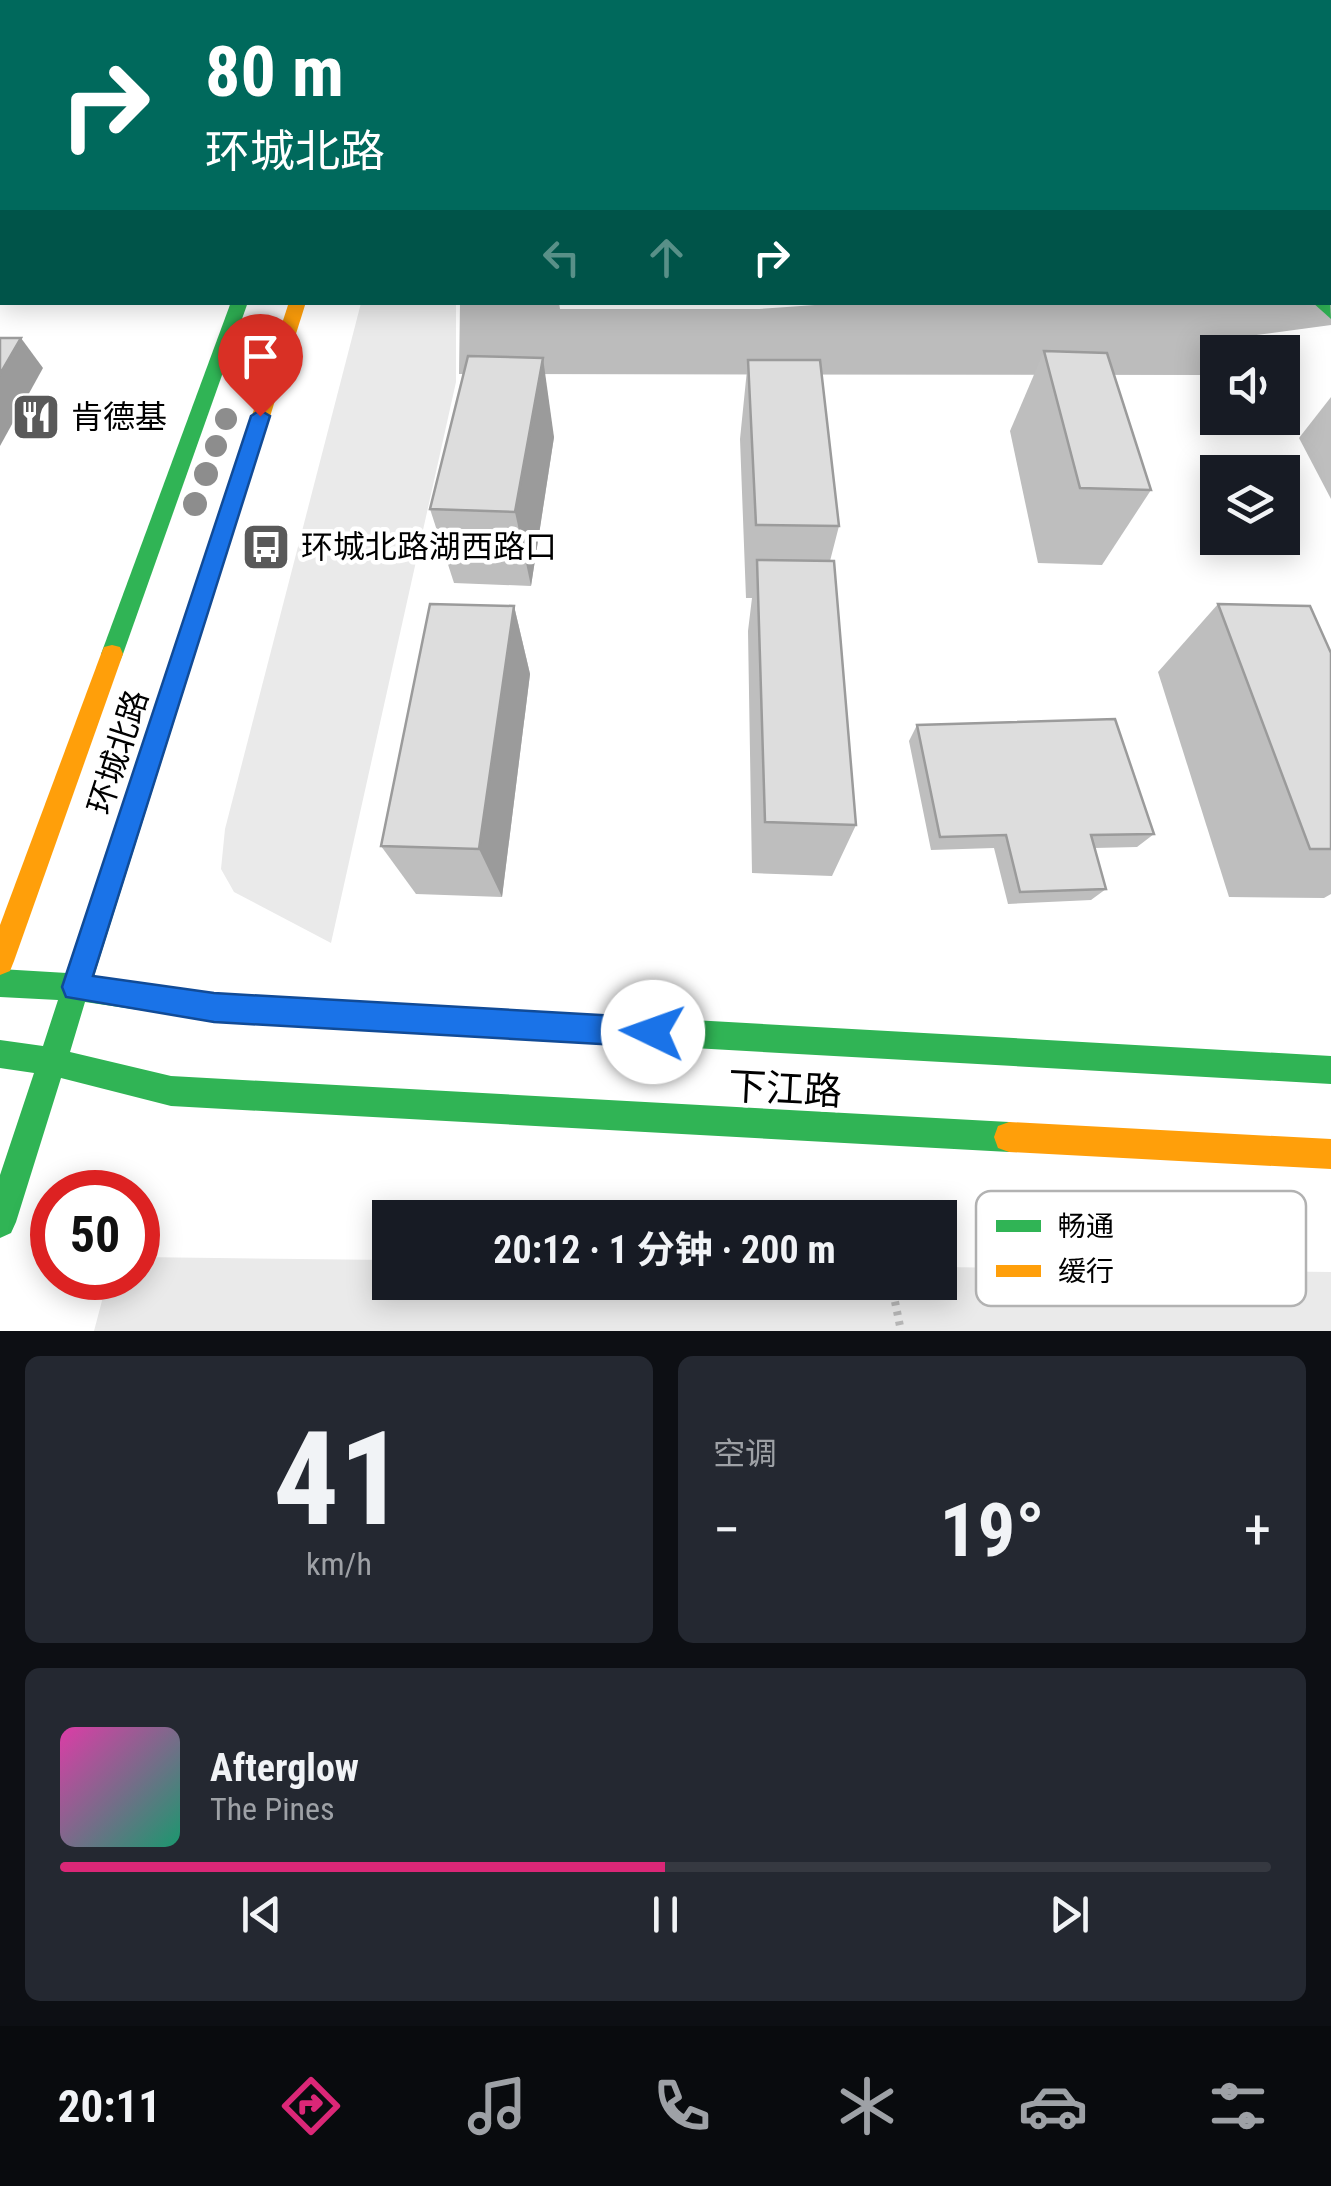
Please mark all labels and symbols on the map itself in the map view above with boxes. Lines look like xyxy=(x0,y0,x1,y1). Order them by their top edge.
pin xyxy=(218,314,303,417)
restaurant icon: 肯德基 xyxy=(10,391,62,443)
place label: 肯德基 xyxy=(71,398,167,436)
bus stop icon: 环城北路湖西路口 xyxy=(240,521,292,573)
place label: 环城北路湖西路口 xyxy=(301,528,557,566)
street label: 环城北路 xyxy=(80,685,156,819)
position arrow xyxy=(601,980,705,1084)
street label: 下江路 xyxy=(727,1064,843,1114)
speed limit sign: 50 xyxy=(30,1170,160,1300)
legend xyxy=(976,1191,1306,1306)
text: 畅通 xyxy=(1058,1210,1114,1243)
text: 缓行 xyxy=(1058,1255,1114,1288)

